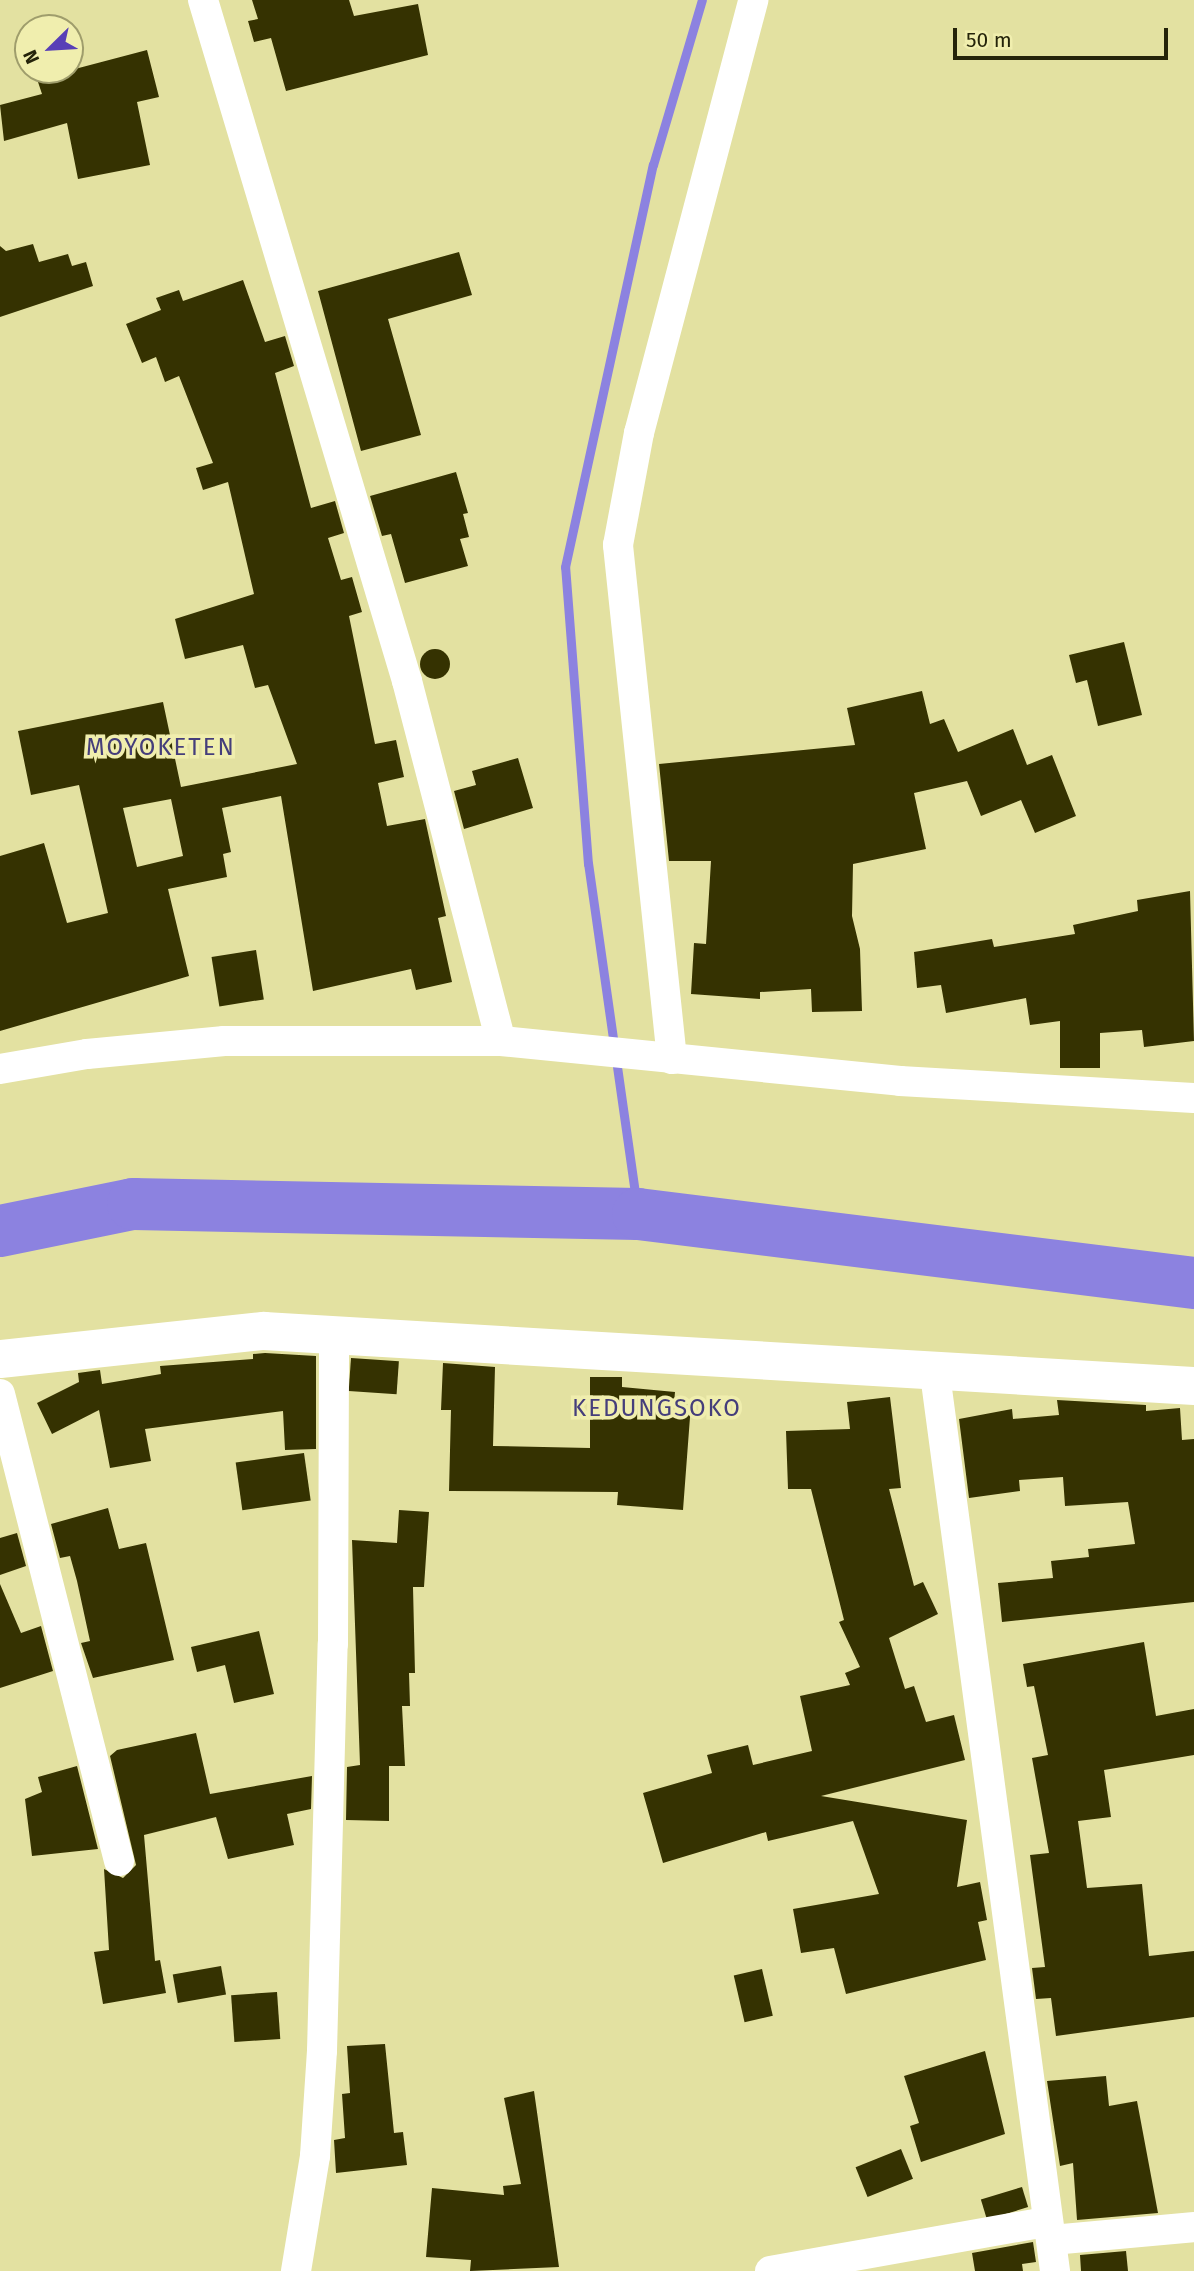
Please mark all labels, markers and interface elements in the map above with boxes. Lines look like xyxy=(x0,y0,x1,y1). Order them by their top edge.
north arrow xyxy=(14,14,84,84)
scale bar xyxy=(956,14,1171,58)
text: 50 m xyxy=(966,27,1012,53)
text: N xyxy=(18,47,44,67)
district label: MOYOKETEN xyxy=(87,734,235,762)
district label: KEDUNGSOKO xyxy=(573,1395,741,1423)

